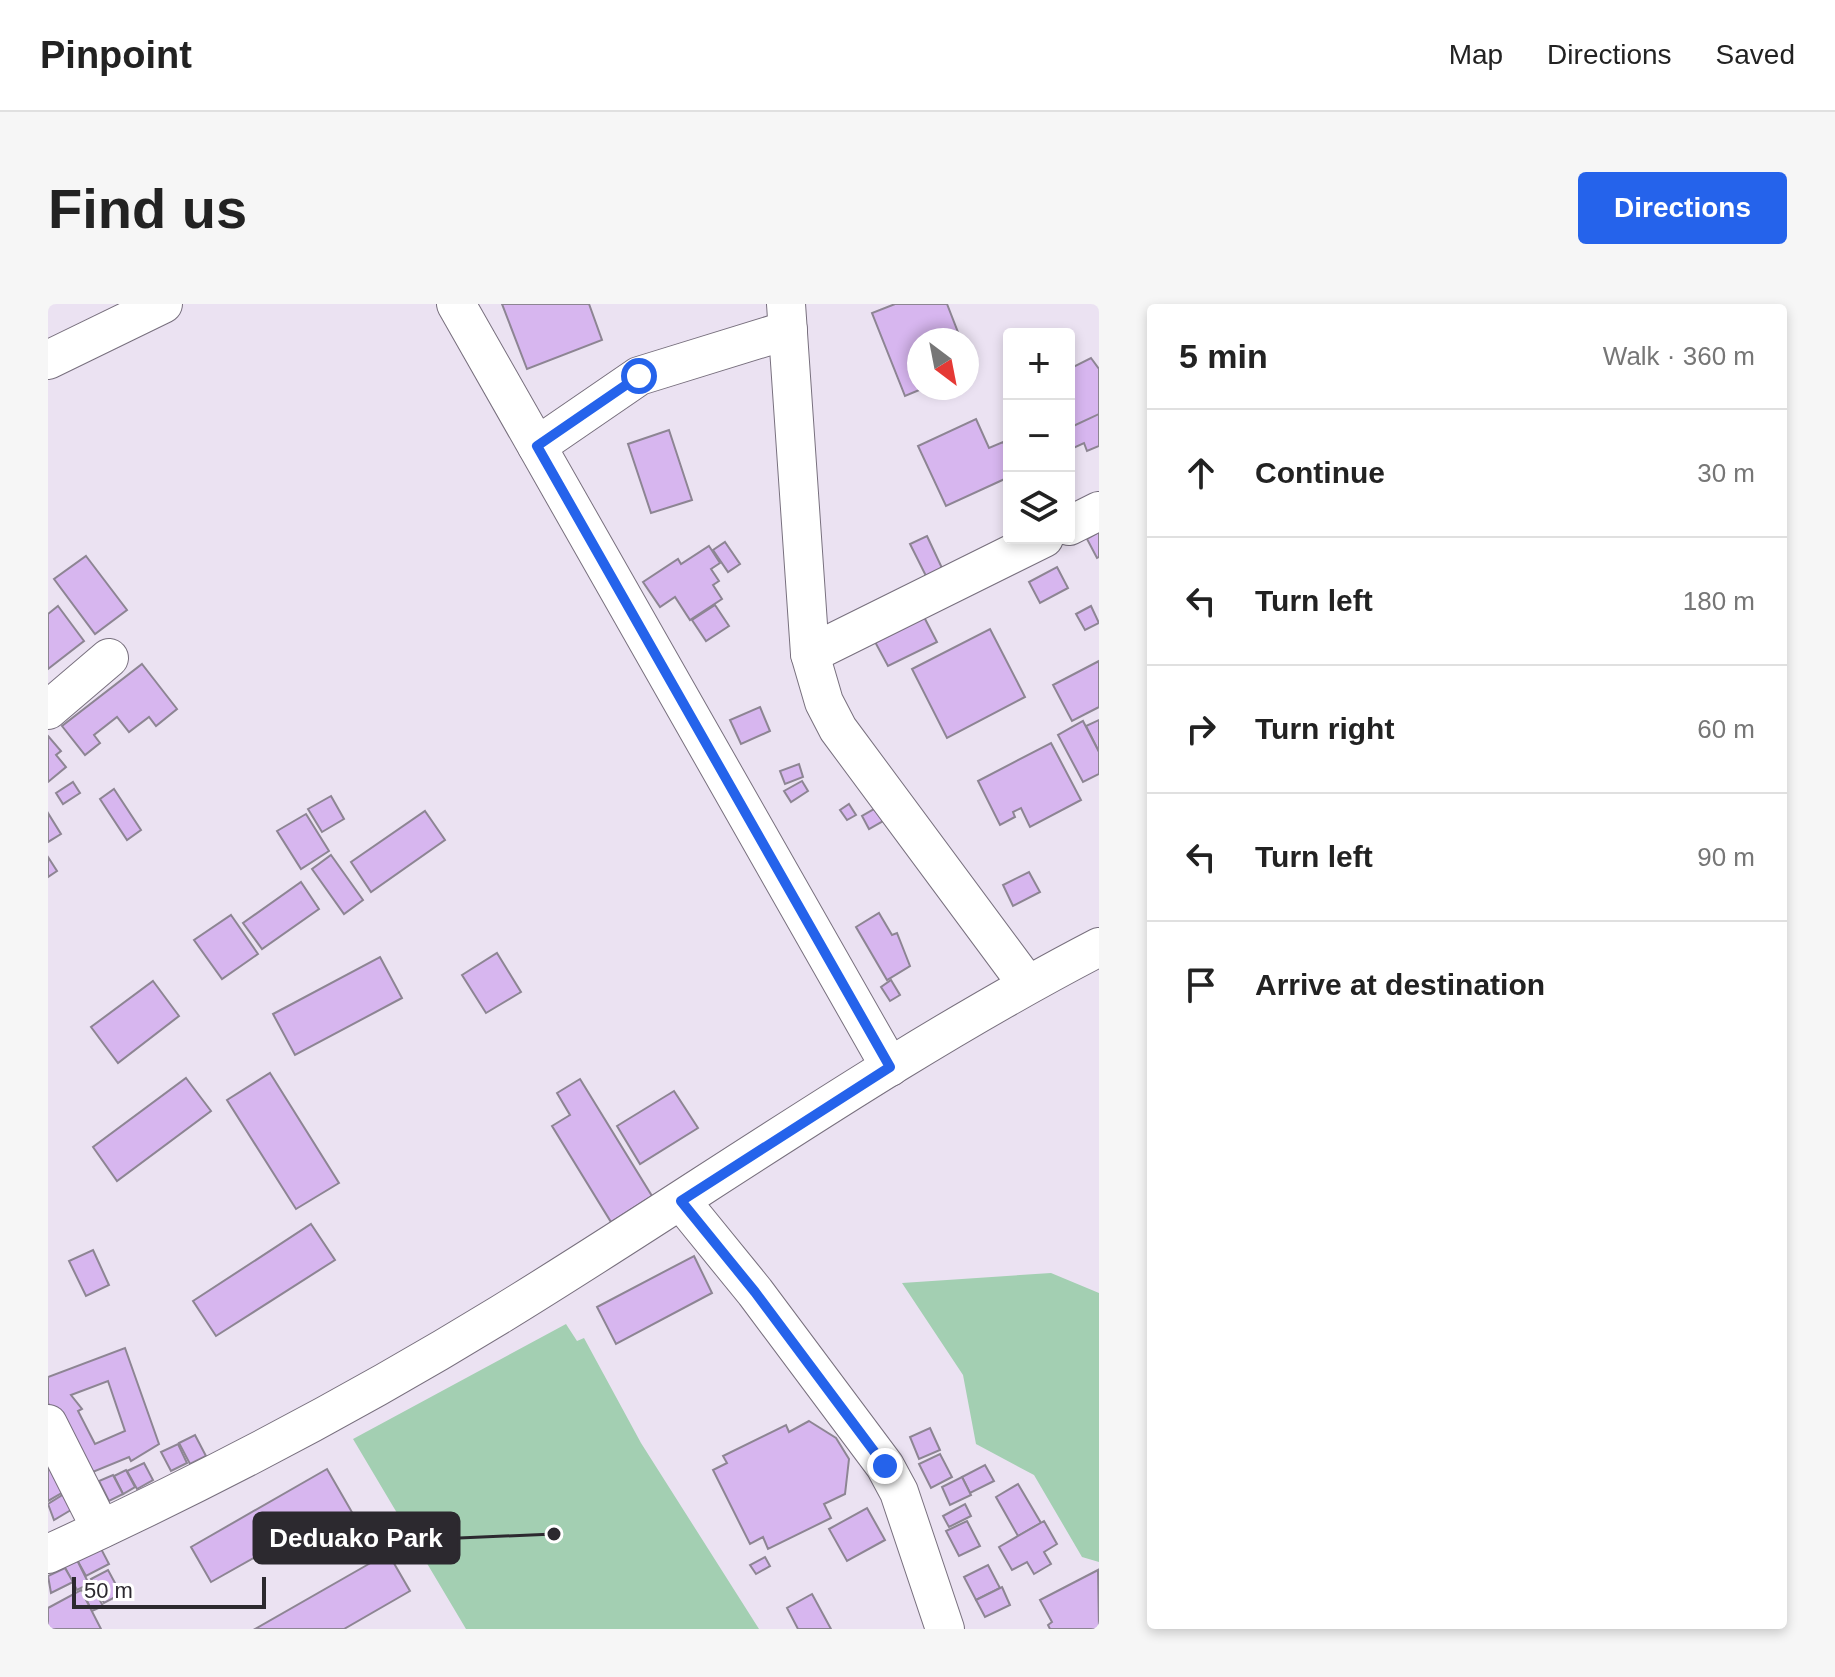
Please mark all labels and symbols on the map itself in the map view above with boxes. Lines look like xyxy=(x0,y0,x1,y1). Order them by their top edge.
north arrow xyxy=(907,328,979,400)
route start xyxy=(621,358,657,394)
route end xyxy=(867,1448,903,1484)
callout: Deduako Park xyxy=(254,1513,459,1563)
text: Deduako Park xyxy=(269,1523,443,1553)
scale bar xyxy=(72,1573,266,1609)

